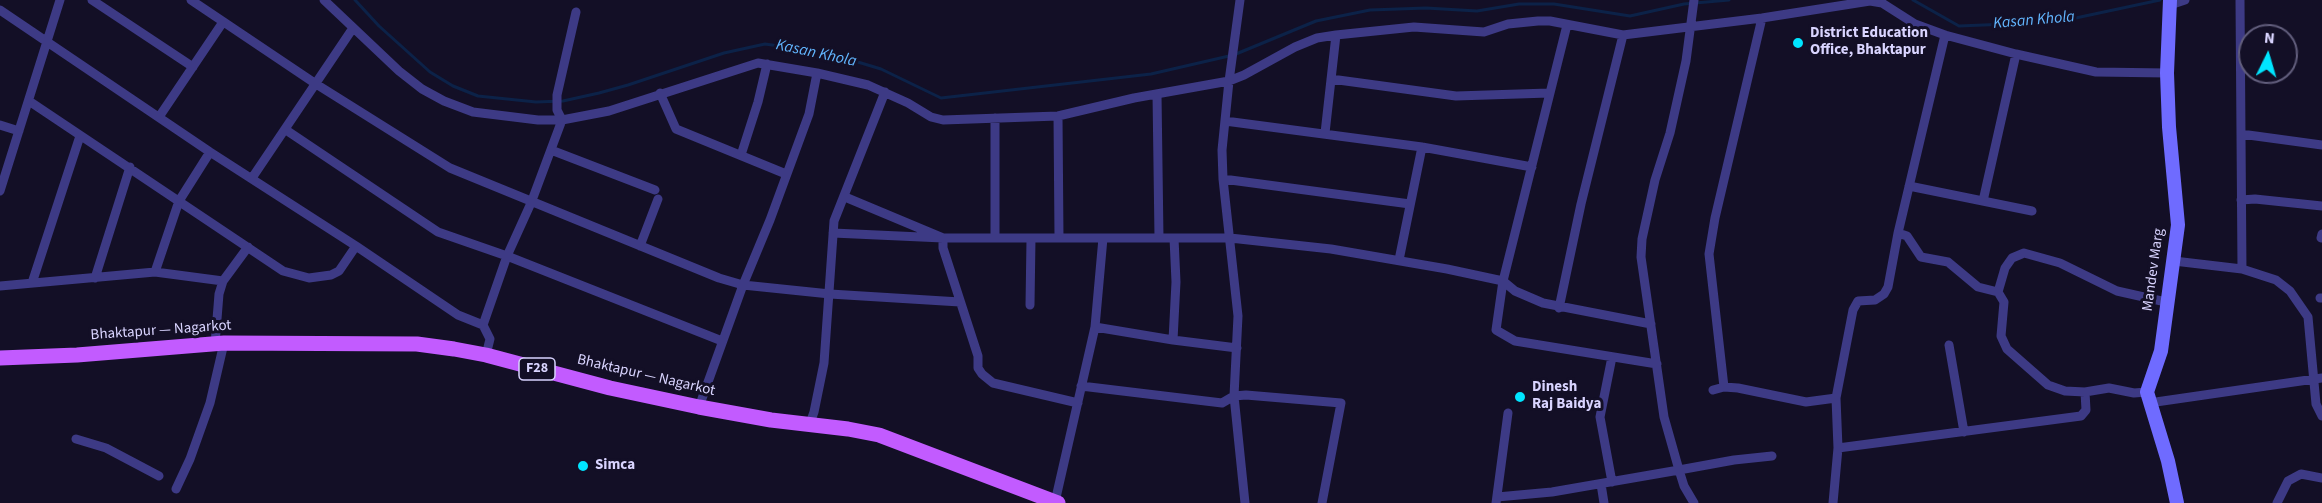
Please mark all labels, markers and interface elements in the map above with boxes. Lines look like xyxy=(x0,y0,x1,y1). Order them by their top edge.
water label: Kasan Khola xyxy=(1992,8,2076,34)
north arrow xyxy=(2238,24,2298,84)
place label: District Education Office, Bhaktapur xyxy=(1810,25,1928,60)
text: N xyxy=(2263,27,2276,49)
water label: Kasan Khola xyxy=(774,36,858,72)
marker: District Education Office, Bhaktapur xyxy=(1791,36,1805,50)
street label: Mandev Marg xyxy=(2139,227,2169,313)
street label: Bhaktapur — Nagarkot xyxy=(90,317,232,345)
street label: Bhaktapur — Nagarkot xyxy=(575,351,717,401)
road number: F28 xyxy=(519,358,555,380)
place label: Dinesh Raj Baidya xyxy=(1532,379,1601,414)
marker: Dinesh Raj Baidya xyxy=(1513,390,1527,404)
place label: Simca xyxy=(595,457,635,475)
marker: Simca xyxy=(576,459,590,473)

